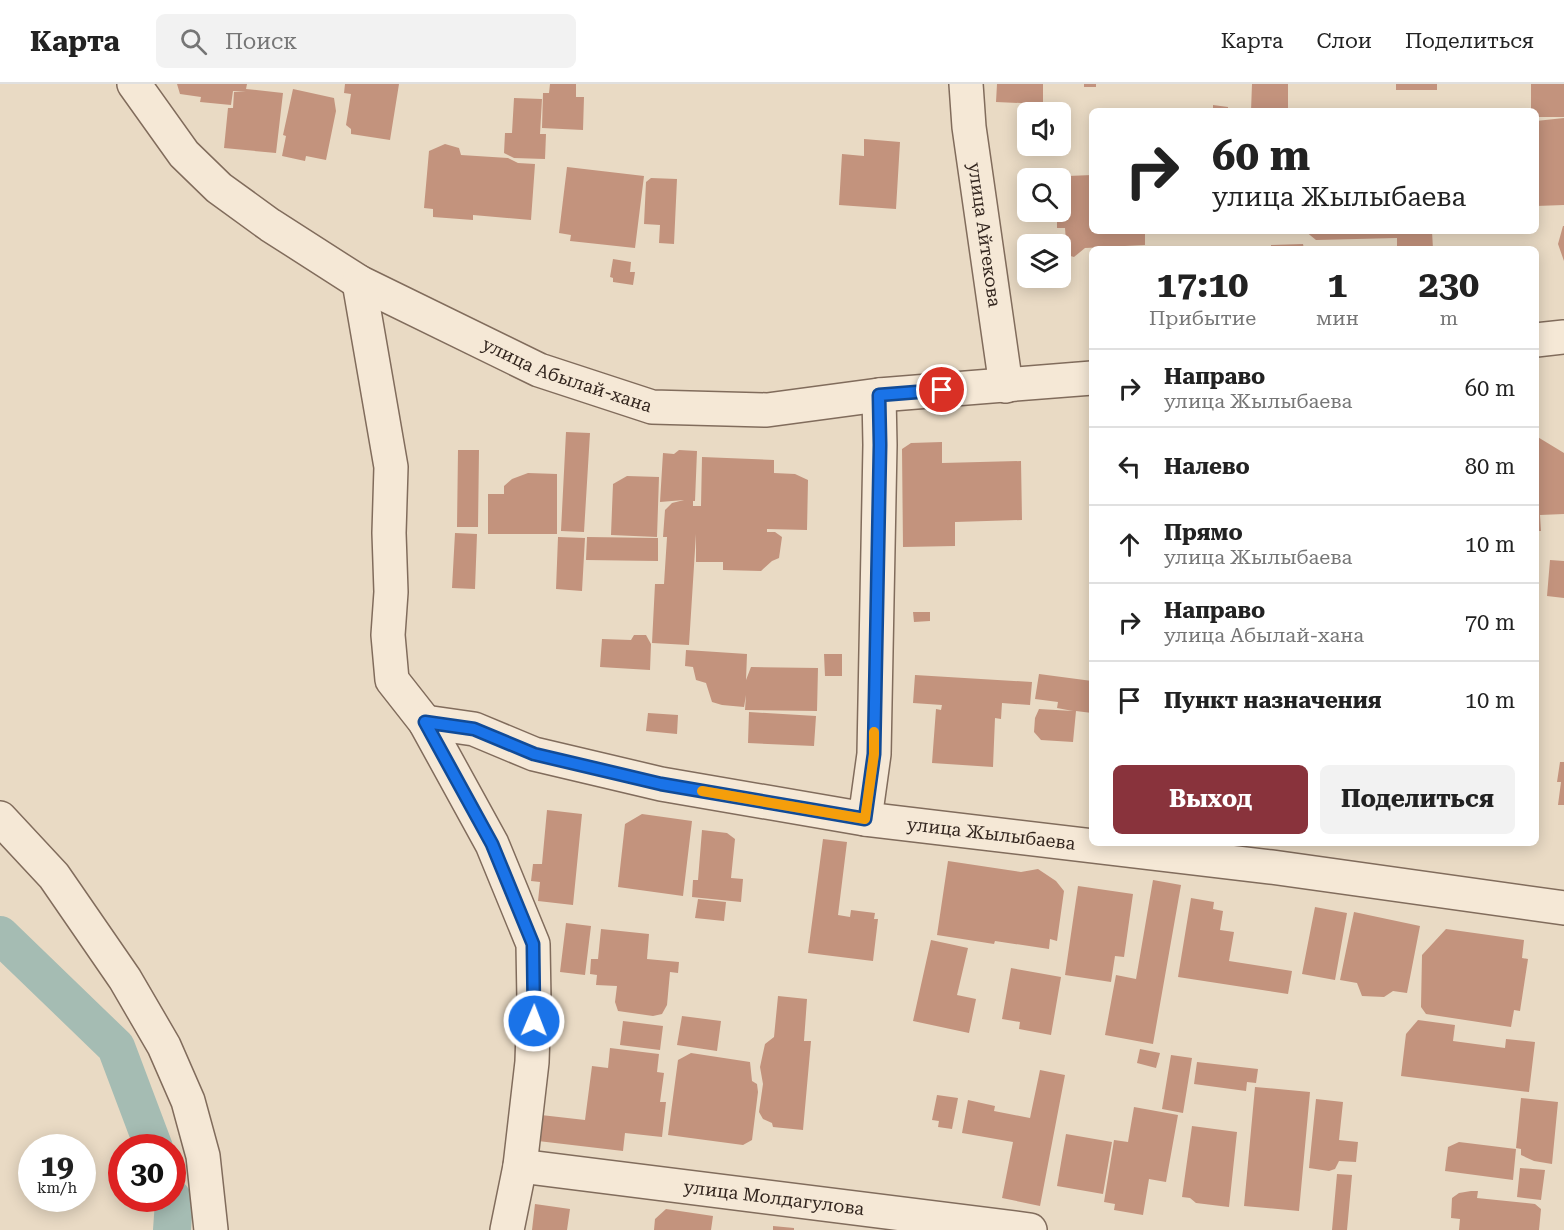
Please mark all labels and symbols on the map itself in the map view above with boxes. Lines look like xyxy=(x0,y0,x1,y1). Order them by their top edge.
street label: улица Айтекова xyxy=(964,161,1006,309)
street label: улица Абылай-хана xyxy=(479,333,655,416)
pin xyxy=(916,364,967,415)
street label: улица Жылыбаева xyxy=(906,813,1077,854)
position arrow xyxy=(502,989,566,1053)
speed limit sign: 30 xyxy=(108,1134,186,1212)
street label: улица Молдагулова xyxy=(683,1176,866,1219)

